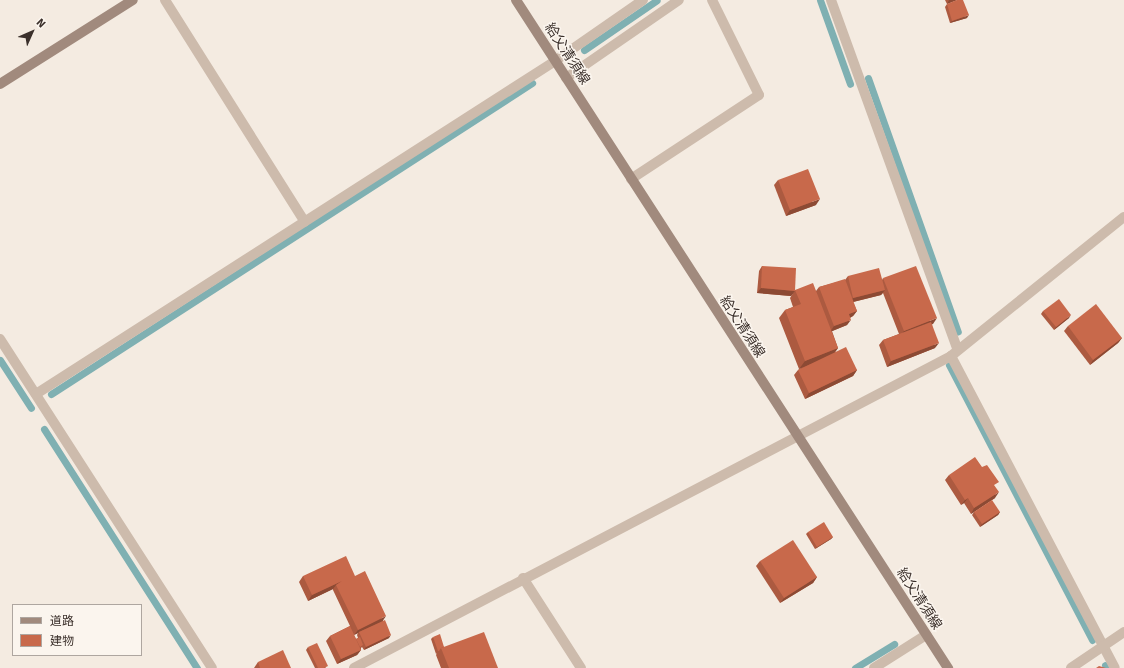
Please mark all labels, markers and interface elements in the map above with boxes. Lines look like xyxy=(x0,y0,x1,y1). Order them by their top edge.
north arrow xyxy=(12,12,52,52)
text: N xyxy=(34,16,48,30)
street label: 給父清須線 xyxy=(541,20,593,88)
street label: 給父清須線 xyxy=(716,293,768,361)
street label: 給父清須線 xyxy=(893,565,945,633)
legend xyxy=(12,604,142,656)
text: 道路 xyxy=(50,614,74,629)
text: 建物 xyxy=(50,634,74,649)

